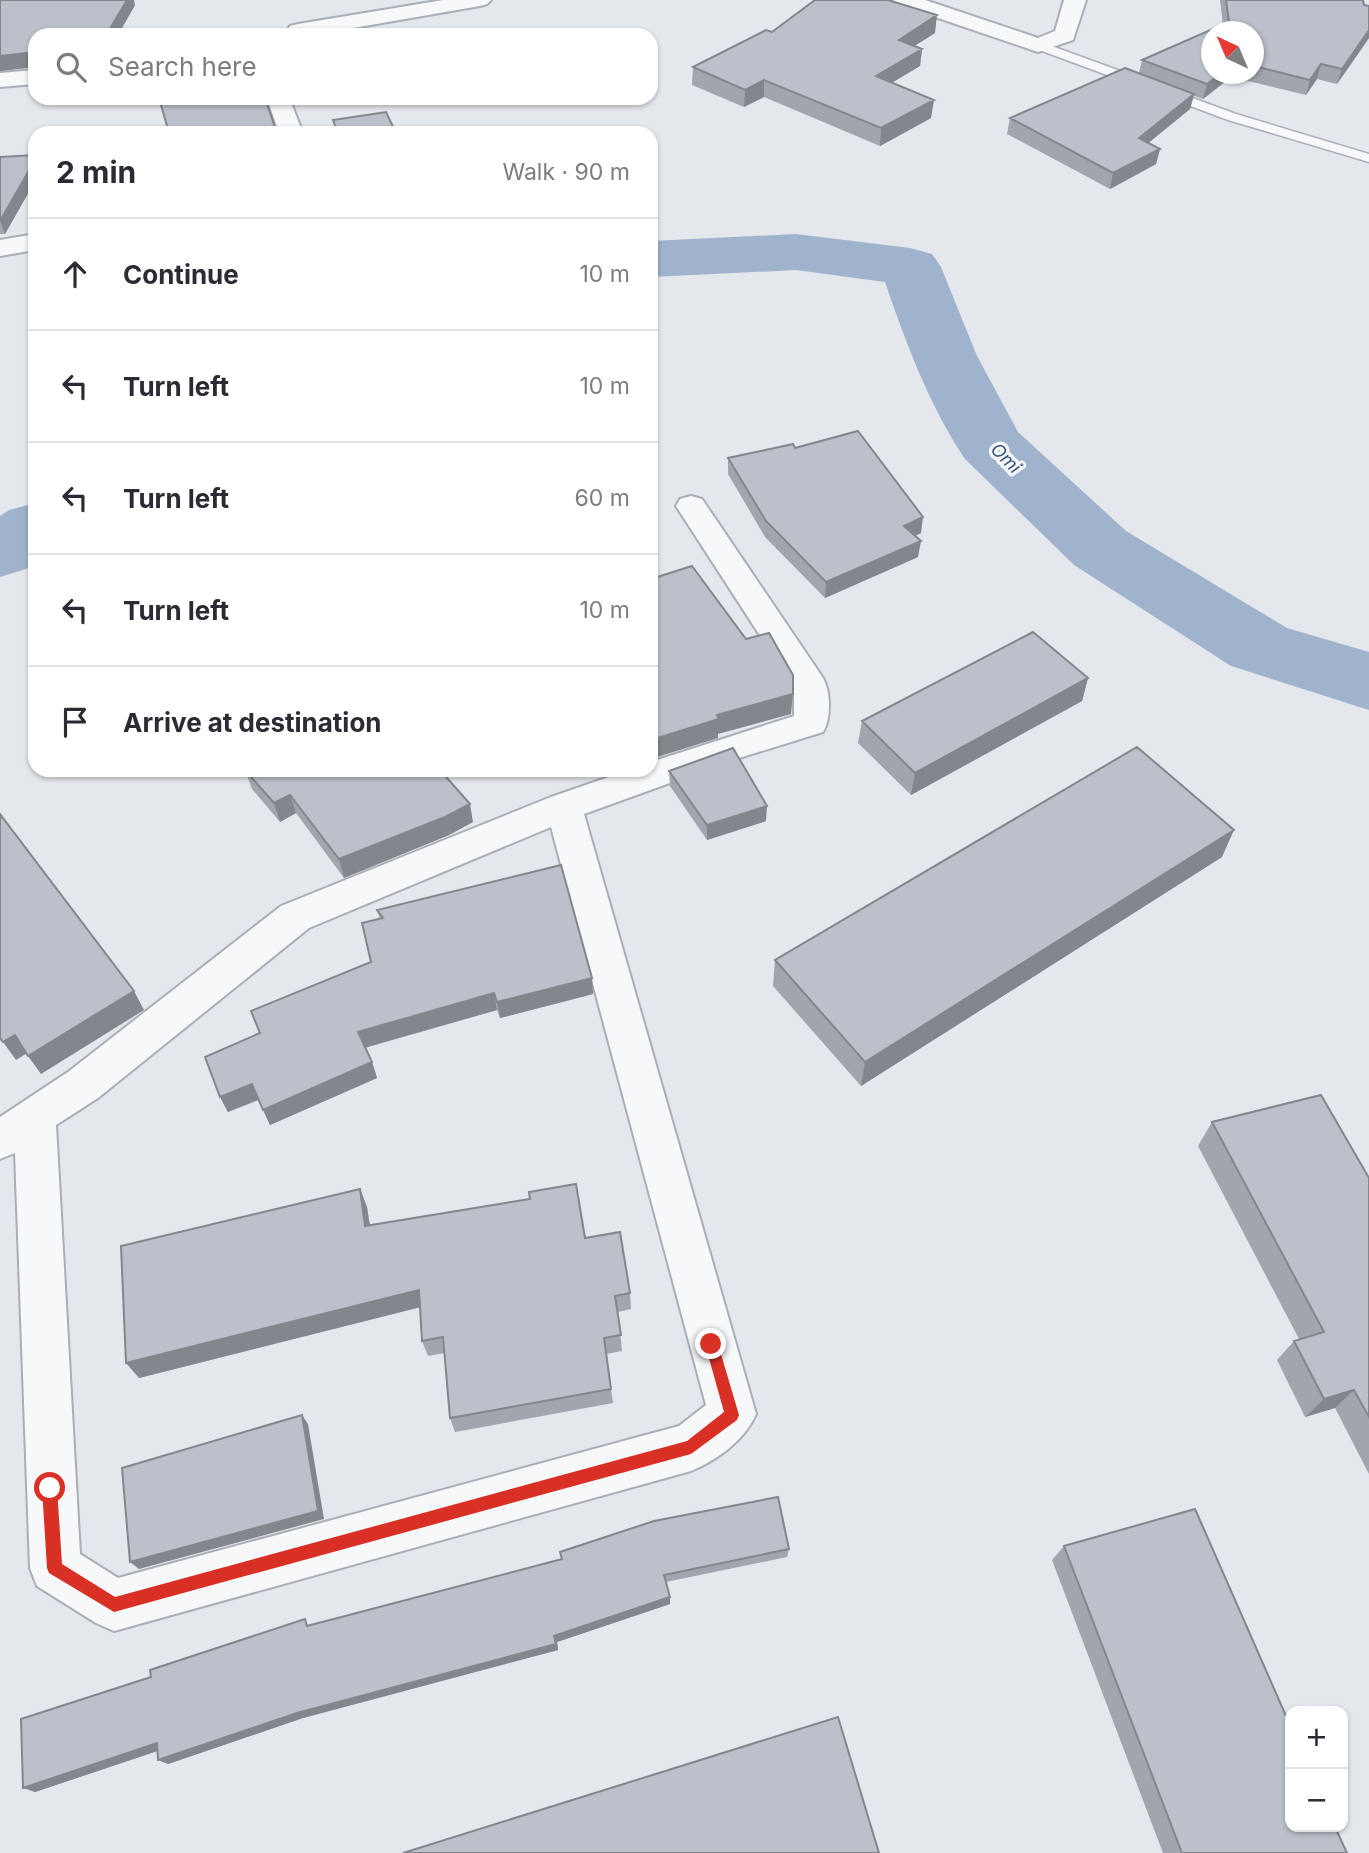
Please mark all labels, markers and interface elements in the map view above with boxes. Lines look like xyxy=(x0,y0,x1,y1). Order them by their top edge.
north arrow xyxy=(1201,21,1264,84)
search box xyxy=(28,28,658,105)
icon: search xyxy=(52,48,90,86)
text: Search here xyxy=(108,51,257,82)
text: 2 min xyxy=(56,154,136,190)
text: Walk · 90 m xyxy=(502,158,630,186)
icon: ahead xyxy=(56,255,94,293)
text: Continue xyxy=(123,259,239,290)
text: 10 m xyxy=(580,260,630,288)
icon: left xyxy=(56,367,94,405)
text: Turn left xyxy=(123,371,229,402)
text: 10 m xyxy=(580,372,630,400)
water label: Omi xyxy=(987,439,1026,478)
icon: left xyxy=(56,479,94,517)
text: Turn left xyxy=(123,483,229,514)
text: 60 m xyxy=(575,484,630,512)
icon: left xyxy=(56,591,94,629)
text: Turn left xyxy=(123,595,229,626)
text: 10 m xyxy=(580,596,630,624)
icon: arrive xyxy=(56,703,94,741)
text: Arrive at destination xyxy=(123,707,382,738)
route end xyxy=(695,1328,726,1359)
route start xyxy=(34,1472,65,1503)
map controls xyxy=(1285,1706,1348,1832)
button: + xyxy=(1285,1706,1348,1769)
button: − xyxy=(1285,1769,1348,1832)

